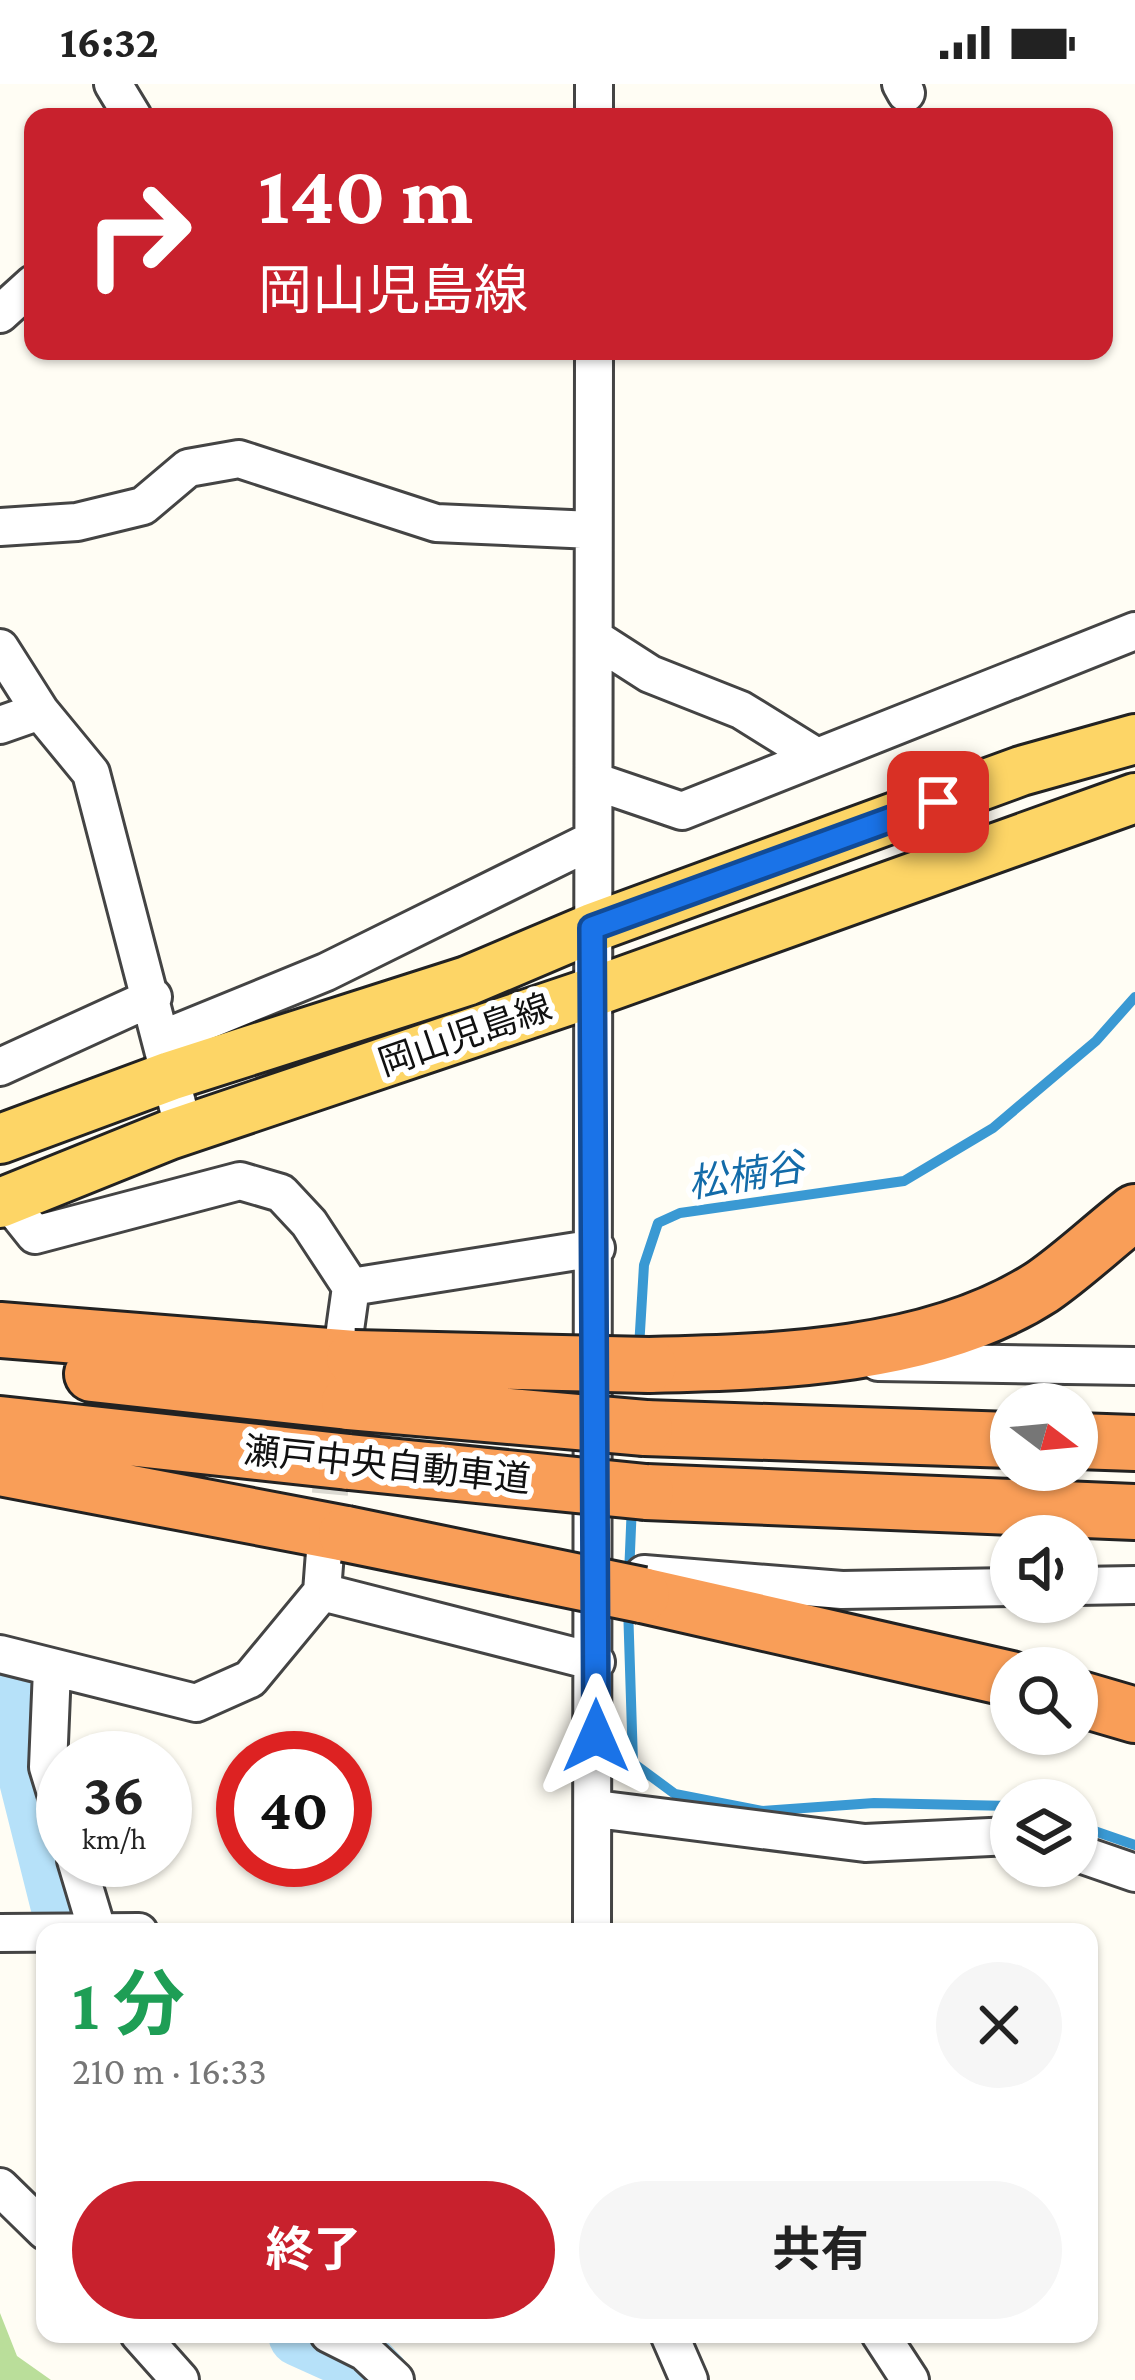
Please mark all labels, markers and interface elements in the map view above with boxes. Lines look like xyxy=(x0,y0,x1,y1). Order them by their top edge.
text: 16:32 xyxy=(60,17,158,67)
text: 140 m xyxy=(258,148,473,241)
icon: right xyxy=(60,156,216,312)
text: 岡山児島線 xyxy=(258,261,528,321)
pin xyxy=(887,751,989,853)
icon: arrive xyxy=(905,769,971,835)
street label: 岡山児島線 xyxy=(373,987,557,1083)
water label: 松楠谷 xyxy=(685,1144,810,1205)
north arrow xyxy=(990,1383,1098,1491)
map controls xyxy=(990,1383,1098,1887)
street label: 瀬戸中央自動車道 xyxy=(242,1430,532,1500)
button: sound xyxy=(990,1515,1098,1623)
button: search xyxy=(990,1647,1098,1755)
position arrow xyxy=(533,1673,659,1799)
speed limit sign: 40 xyxy=(216,1731,372,1887)
text: 36 xyxy=(83,1760,145,1827)
button: layers xyxy=(990,1779,1098,1887)
text: km/h xyxy=(82,1822,146,1855)
button: close xyxy=(936,1962,1062,2088)
text: 1 分 xyxy=(72,1964,185,2044)
text: 210 m · 16:33 xyxy=(72,2049,267,2092)
button: 終了 xyxy=(72,2181,555,2319)
button: 共有 xyxy=(579,2181,1062,2319)

